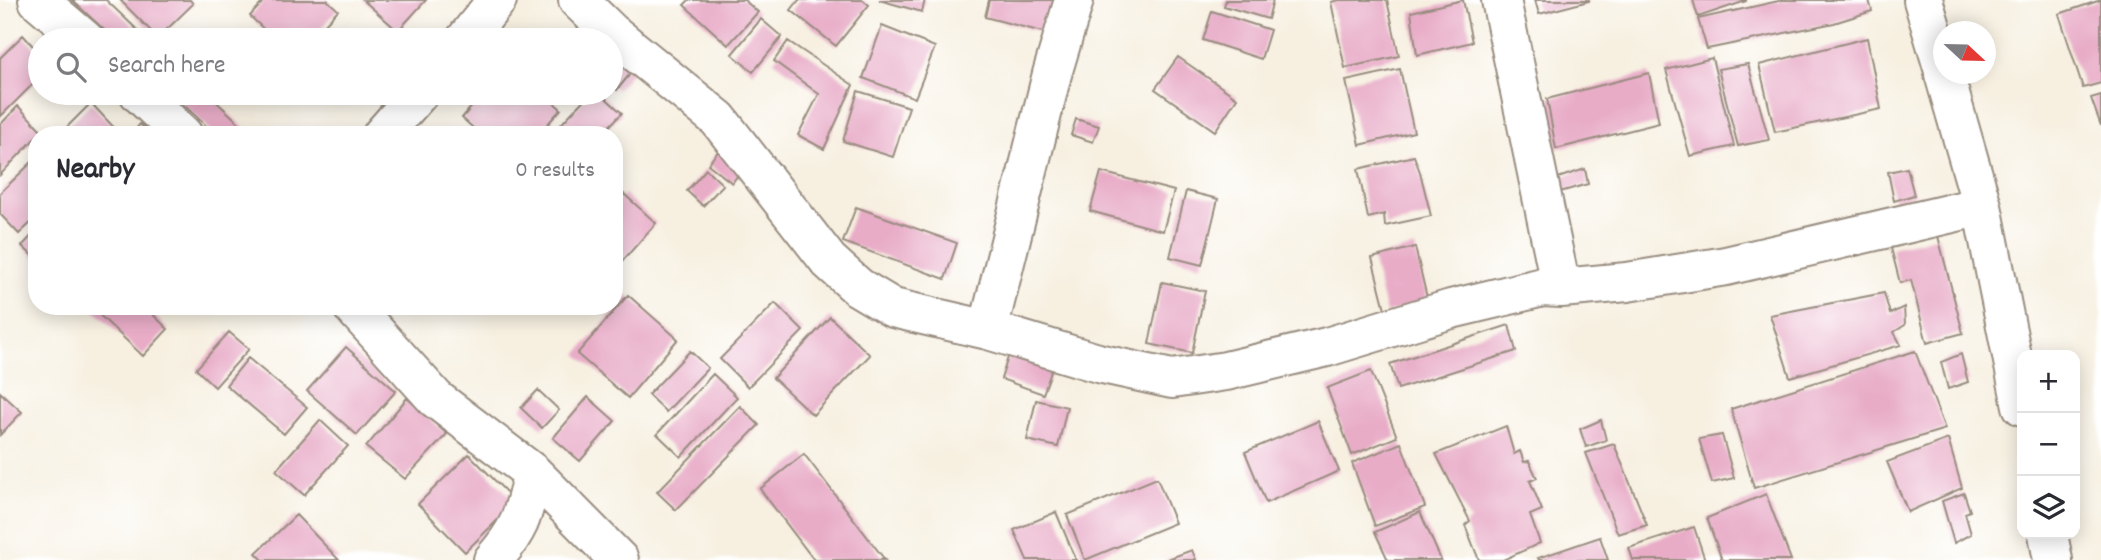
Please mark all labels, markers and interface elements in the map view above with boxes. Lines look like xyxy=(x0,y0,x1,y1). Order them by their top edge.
north arrow xyxy=(1933,21,1996,84)
search box xyxy=(28,28,623,105)
icon: search xyxy=(52,48,90,86)
text: Search here xyxy=(108,48,226,85)
text: Nearby xyxy=(56,150,134,193)
text: 0 results xyxy=(515,155,595,188)
map controls xyxy=(2017,350,2080,539)
button: + xyxy=(2017,350,2080,413)
button: − xyxy=(2017,413,2080,476)
button: layers xyxy=(2017,476,2080,539)

